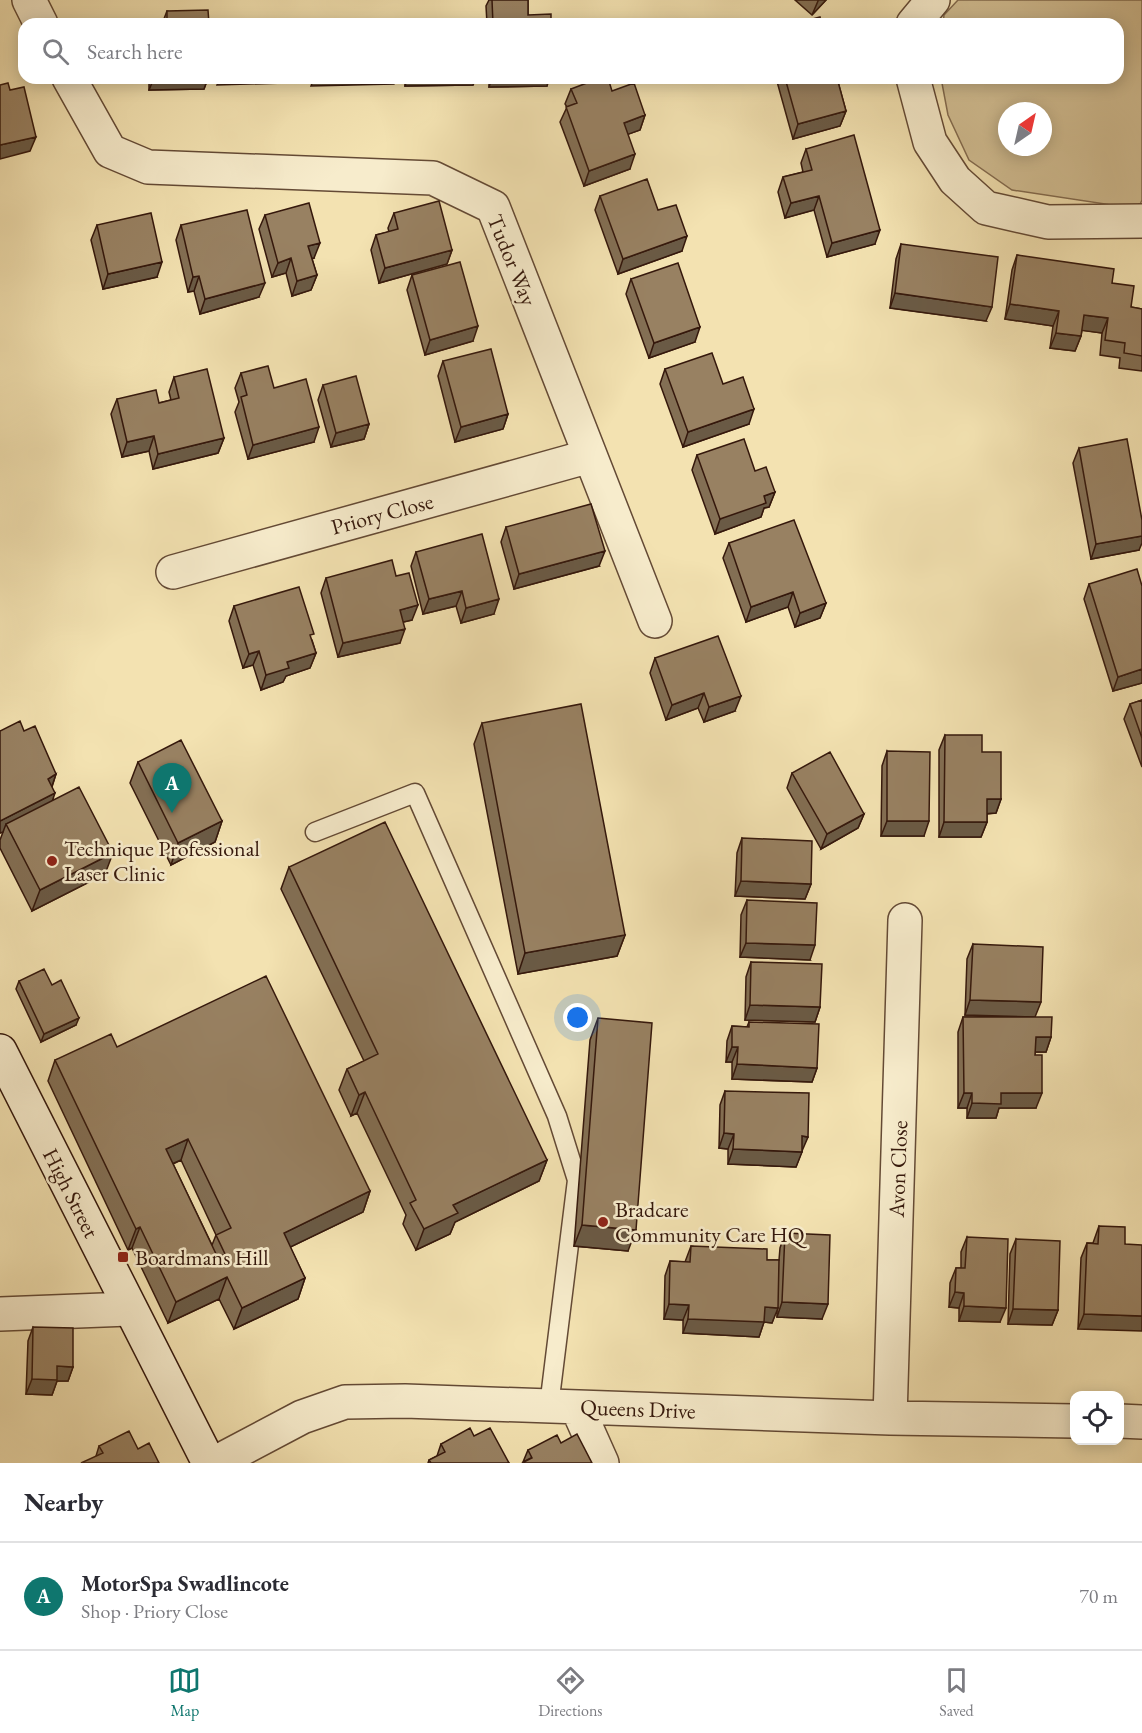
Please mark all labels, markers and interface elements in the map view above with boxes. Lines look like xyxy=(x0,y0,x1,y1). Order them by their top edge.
search box xyxy=(18,18,1124,84)
icon: search xyxy=(39,35,72,68)
text: Search here xyxy=(87,37,182,66)
north arrow xyxy=(998,102,1052,156)
street label: Tudor Way xyxy=(481,210,544,310)
street label: Priory Close xyxy=(328,486,437,542)
pin: A xyxy=(152,764,192,813)
place label: Technique Professional Laser Clinic xyxy=(64,834,260,888)
marker: Technique Professional Laser Clinic xyxy=(45,854,59,868)
your location xyxy=(563,1003,592,1032)
street label: Avon Close xyxy=(882,1120,914,1219)
street label: High Street xyxy=(36,1143,106,1243)
place label: Bradcare Community Care HQ xyxy=(615,1195,808,1249)
marker: Bradcare Community Care HQ xyxy=(596,1215,610,1229)
place label: Boardmans Hill xyxy=(135,1243,268,1272)
marker: Boardmans Hill xyxy=(116,1250,130,1264)
map controls xyxy=(1070,1391,1124,1445)
button: locate xyxy=(1070,1391,1124,1445)
street label: Queens Drive xyxy=(580,1392,697,1426)
text: Nearby xyxy=(24,1485,104,1519)
text: MotorSpa Swadlincote xyxy=(81,1569,289,1598)
text: A xyxy=(36,1583,51,1609)
text: 70 m xyxy=(1079,1583,1118,1609)
text: Shop · Priory Close xyxy=(81,1598,228,1624)
tab: Map xyxy=(168,1664,201,1721)
tab: Directions xyxy=(538,1664,603,1721)
tab: Saved xyxy=(939,1664,974,1721)

